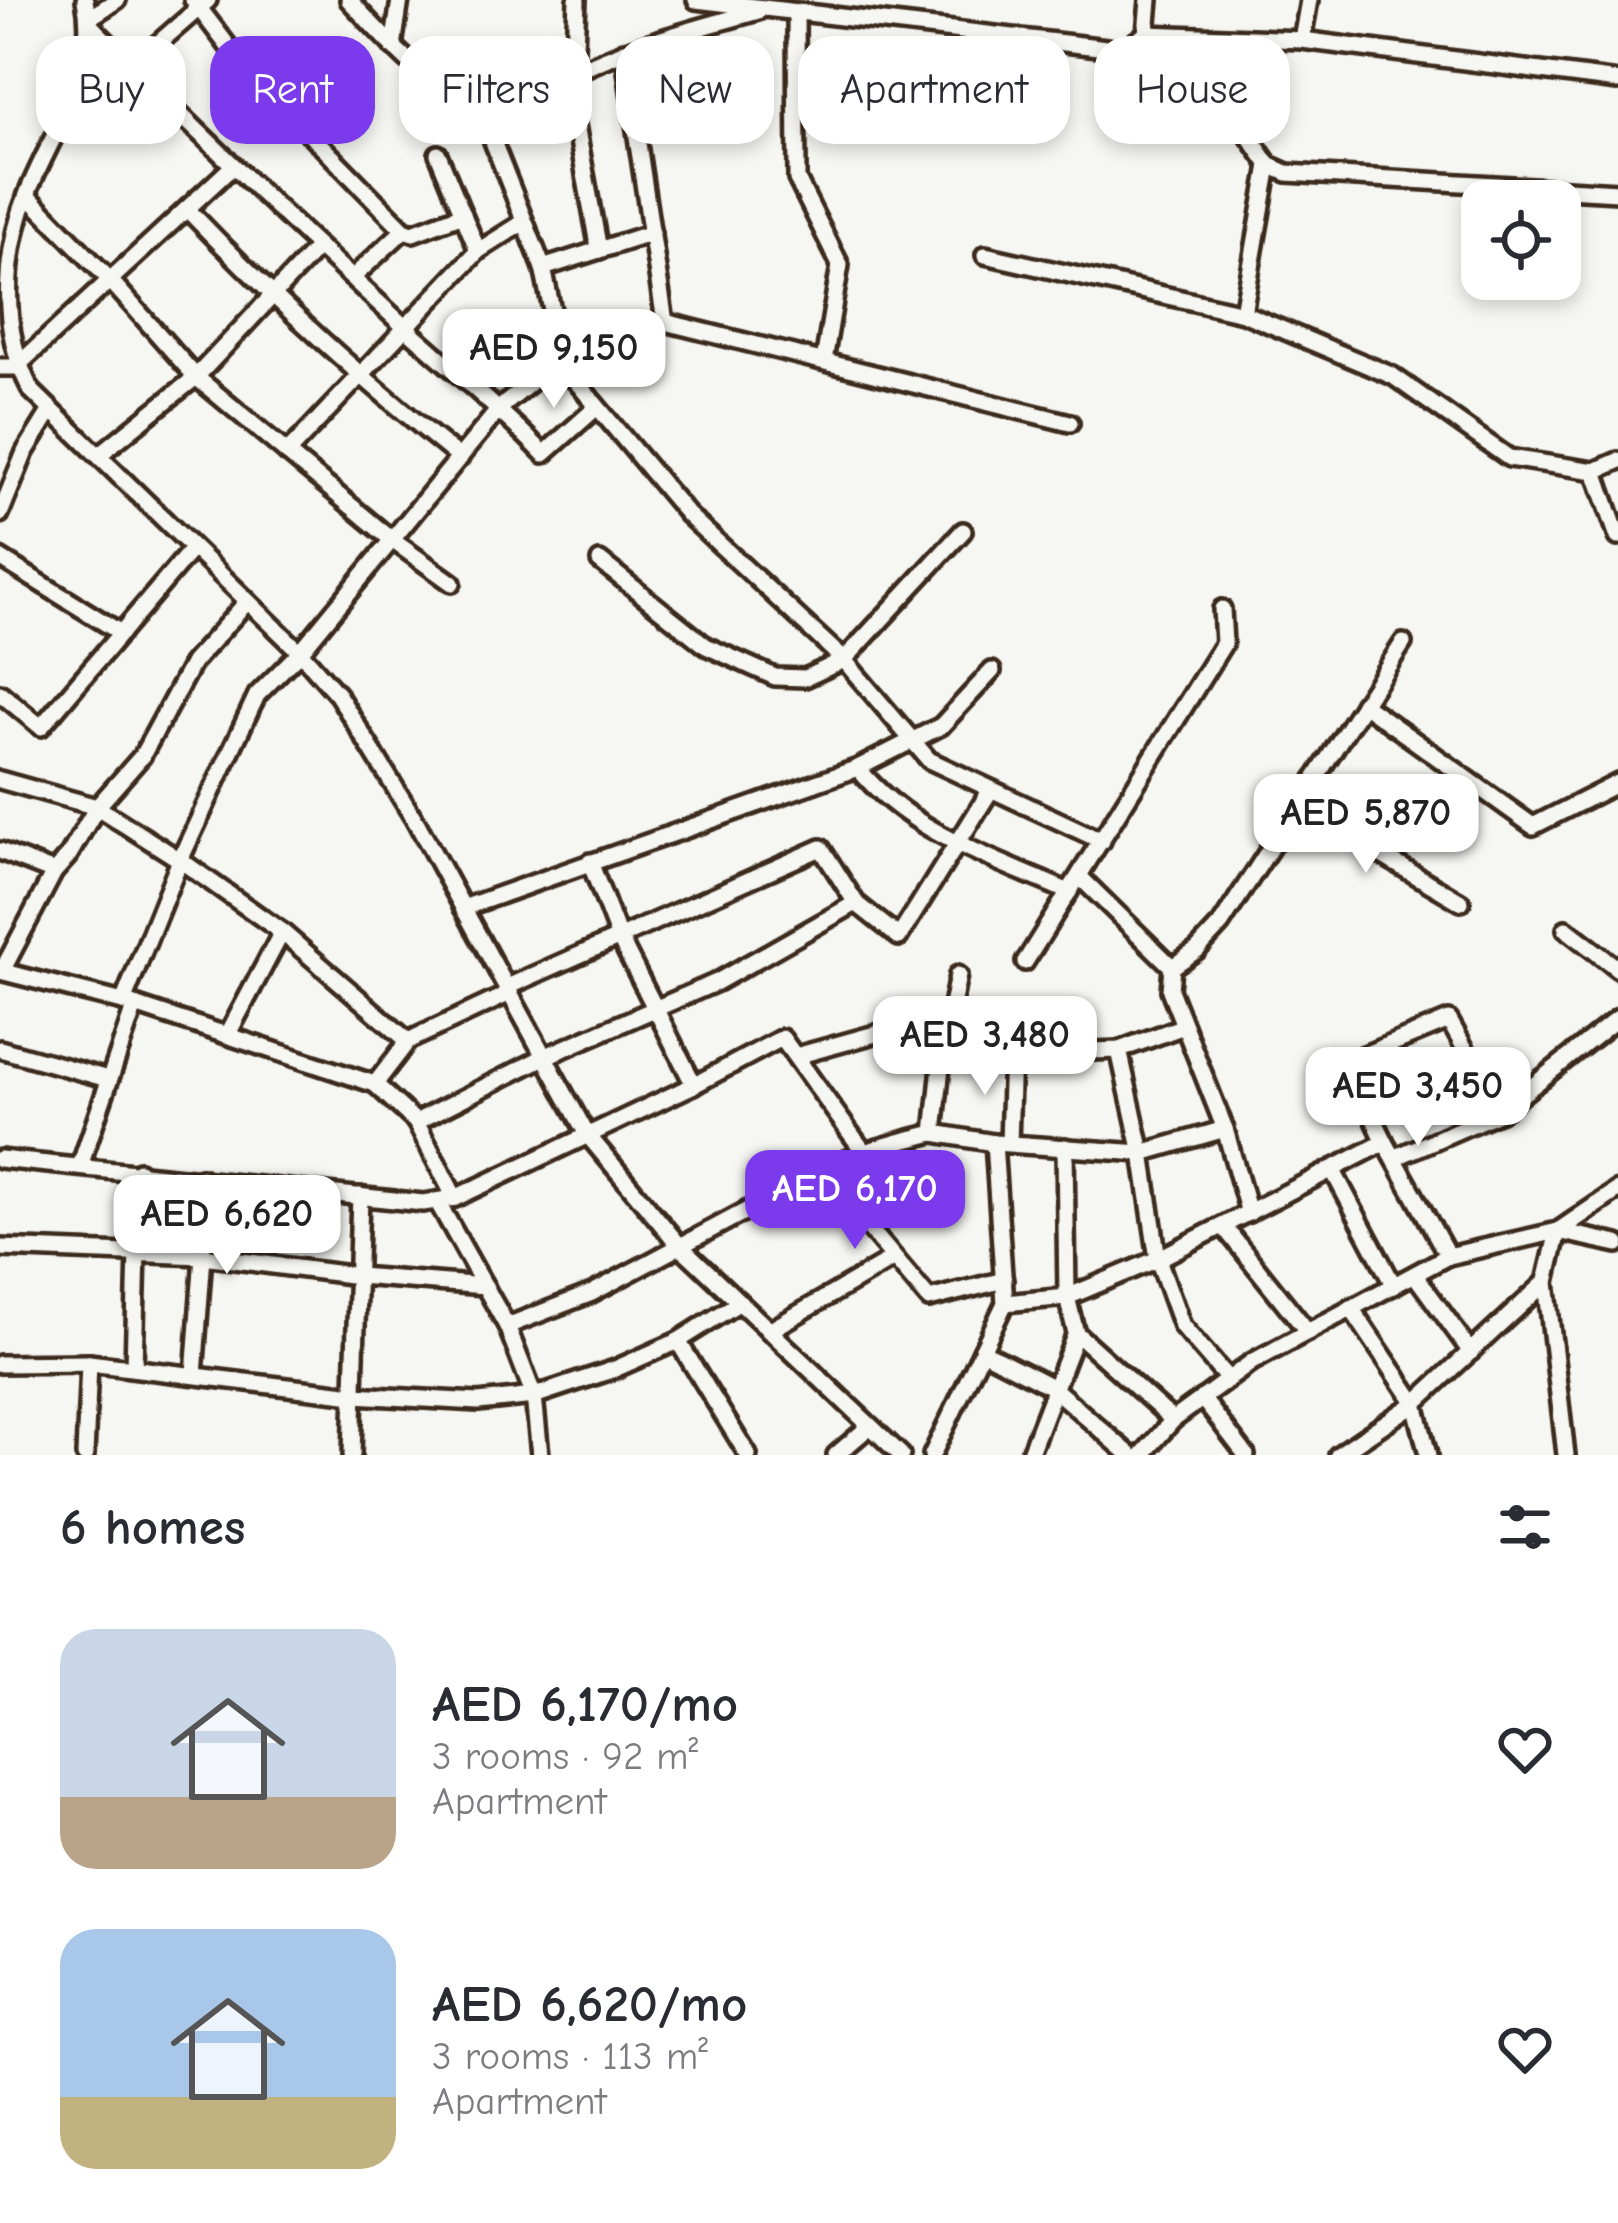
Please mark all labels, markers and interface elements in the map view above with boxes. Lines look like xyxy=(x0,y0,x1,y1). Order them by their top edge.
chip: Buy xyxy=(36,36,186,144)
chip: Rent xyxy=(210,36,375,144)
chip: Filters xyxy=(399,36,592,144)
chip: New xyxy=(616,36,774,144)
chip: Apartment xyxy=(798,36,1070,144)
chip: House xyxy=(1094,36,1290,144)
map controls xyxy=(1461,180,1581,300)
button: locate xyxy=(1461,180,1581,300)
pin: AED 9,150 xyxy=(417,309,691,411)
text: AED 9,150 xyxy=(469,325,639,370)
pin: AED 5,870 xyxy=(1229,774,1503,876)
text: AED 5,870 xyxy=(1281,790,1451,835)
pin: AED 3,480 xyxy=(848,996,1122,1098)
text: AED 3,480 xyxy=(900,1012,1070,1057)
pin: AED 3,450 xyxy=(1281,1047,1555,1149)
text: AED 3,450 xyxy=(1333,1063,1503,1108)
pin: AED 6,170 xyxy=(718,1150,992,1252)
text: AED 6,170 xyxy=(772,1166,938,1211)
pin: AED 6,620 xyxy=(90,1175,364,1277)
text: AED 6,620 xyxy=(141,1191,313,1236)
icon: filters xyxy=(1492,1494,1558,1560)
text: 6 homes xyxy=(60,1498,245,1557)
text: AED 6,170/mo xyxy=(432,1675,738,1734)
icon: home xyxy=(156,1677,300,1821)
icon: heart xyxy=(1492,1716,1558,1782)
text: 3 rooms · 92 m² xyxy=(432,1734,698,1779)
text: Apartment xyxy=(432,1779,607,1824)
text: AED 6,620/mo xyxy=(432,1975,747,2034)
icon: home xyxy=(156,1977,300,2121)
icon: heart xyxy=(1492,2016,1558,2082)
text: 3 rooms · 113 m² xyxy=(432,2034,708,2079)
text: Apartment xyxy=(432,2079,607,2124)

